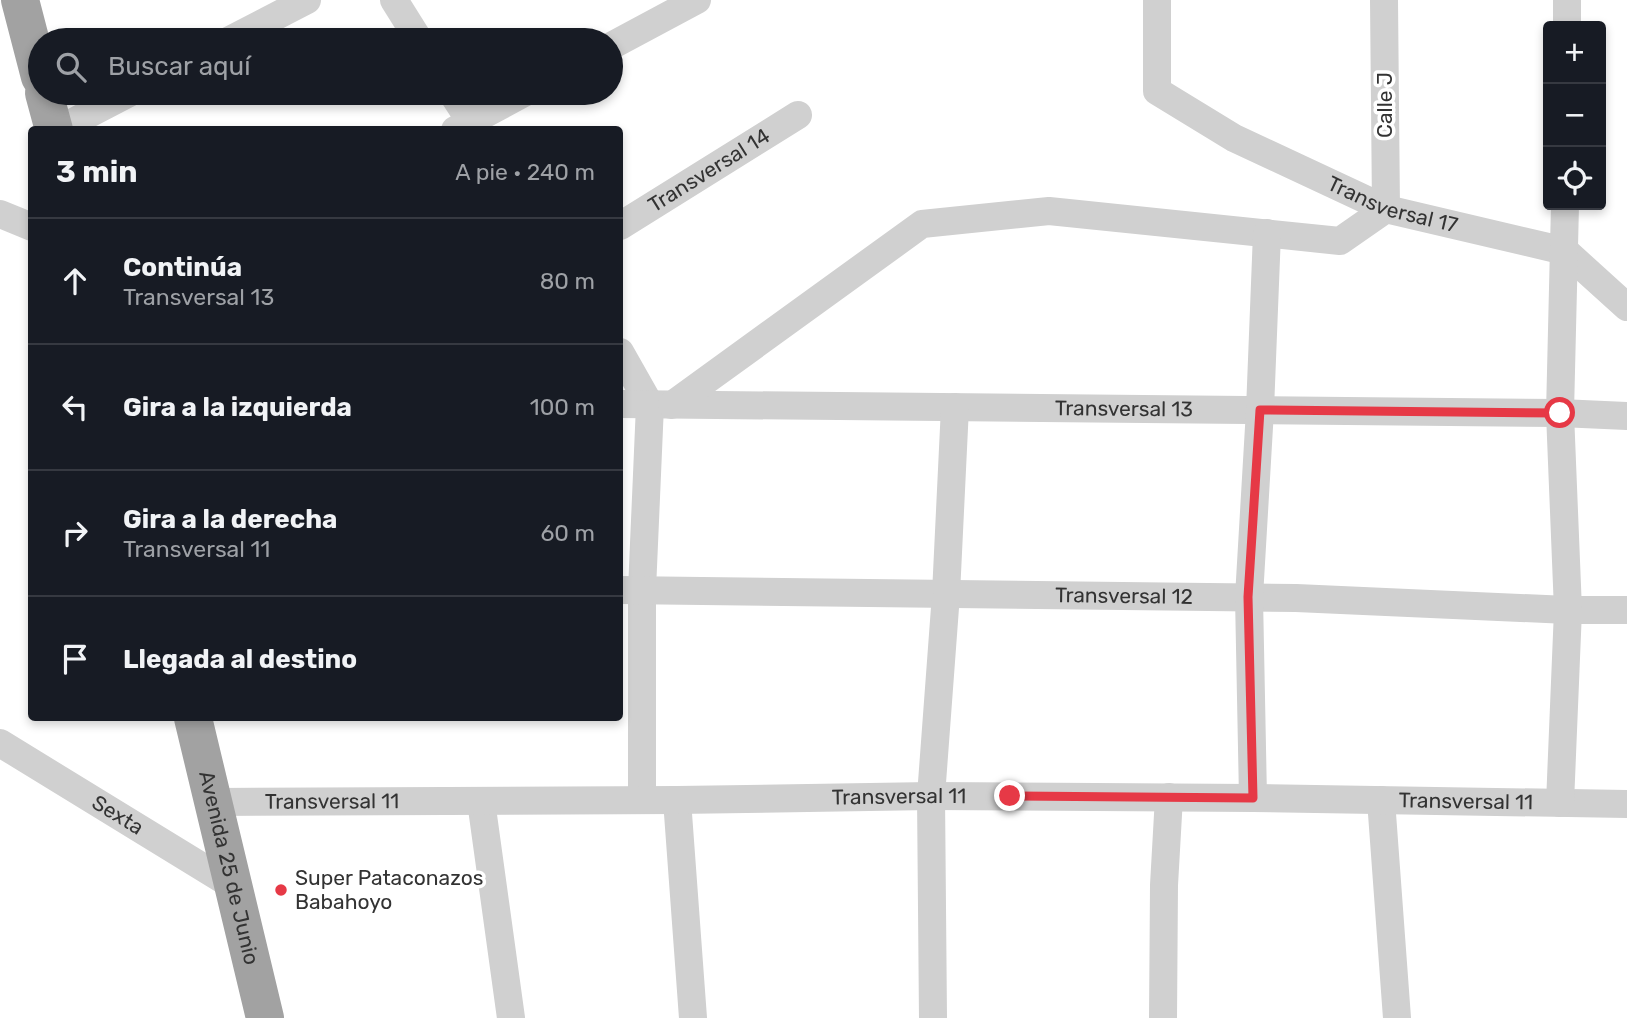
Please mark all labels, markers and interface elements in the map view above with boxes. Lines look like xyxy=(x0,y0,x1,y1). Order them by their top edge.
map controls xyxy=(1543,21,1606,210)
button: + xyxy=(1543,21,1606,84)
search box xyxy=(28,28,623,105)
icon: search xyxy=(52,48,90,86)
text: Buscar aquí xyxy=(108,51,250,82)
street label: Calle J xyxy=(1372,72,1397,138)
button: − xyxy=(1543,84,1606,147)
street label: Transversal 14 xyxy=(643,123,774,217)
button: locate xyxy=(1543,147,1606,210)
text: 3 min xyxy=(56,154,138,190)
text: A pie · 240 m xyxy=(455,158,595,186)
street label: Transversal 17 xyxy=(1324,171,1460,237)
text: Continúa xyxy=(123,252,242,283)
icon: ahead xyxy=(56,262,94,300)
text: 80 m xyxy=(540,267,595,295)
text: Transversal 13 xyxy=(123,283,274,311)
icon: left xyxy=(56,388,94,426)
text: Gira a la izquierda xyxy=(123,392,352,423)
text: 100 m xyxy=(530,393,595,421)
street label: Transversal 13 xyxy=(1055,395,1193,421)
route start xyxy=(1544,397,1575,428)
text: Gira a la derecha xyxy=(123,504,337,535)
icon: right xyxy=(56,514,94,552)
text: 60 m xyxy=(540,519,595,547)
text: Transversal 11 xyxy=(123,535,270,563)
street label: Transversal 12 xyxy=(1055,582,1193,609)
icon: arrive xyxy=(56,640,94,678)
text: Llegada al destino xyxy=(123,644,357,675)
street label: Avenida 25 de Junio xyxy=(194,768,265,967)
route end xyxy=(994,780,1025,811)
street label: Transversal 11 xyxy=(832,783,966,810)
street label: Transversal 11 xyxy=(1398,787,1533,814)
street label: Transversal 11 xyxy=(265,788,399,814)
street label: Sexta xyxy=(88,789,148,840)
place label: Super Pataconazos Babahoyo xyxy=(295,865,483,914)
marker: Super Pataconazos Babahoyo xyxy=(273,882,289,898)

